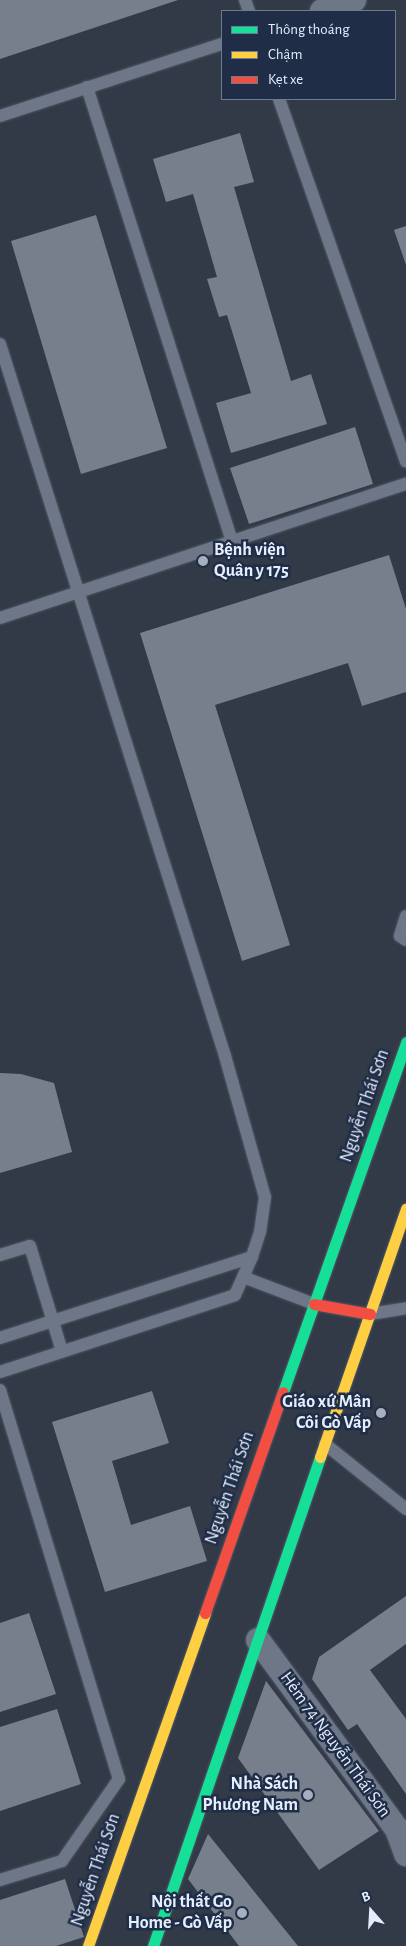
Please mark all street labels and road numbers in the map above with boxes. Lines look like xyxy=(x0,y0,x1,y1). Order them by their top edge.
street label: Nguyễn Thái Sơn xyxy=(336,1047,394,1165)
street label: Nguyễn Thái Sơn xyxy=(201,1429,259,1547)
street label: Hẻm 74 Nguyễn Thái Sơn xyxy=(275,1668,395,1822)
street label: Nguyễn Thái Sơn xyxy=(67,1811,125,1929)

